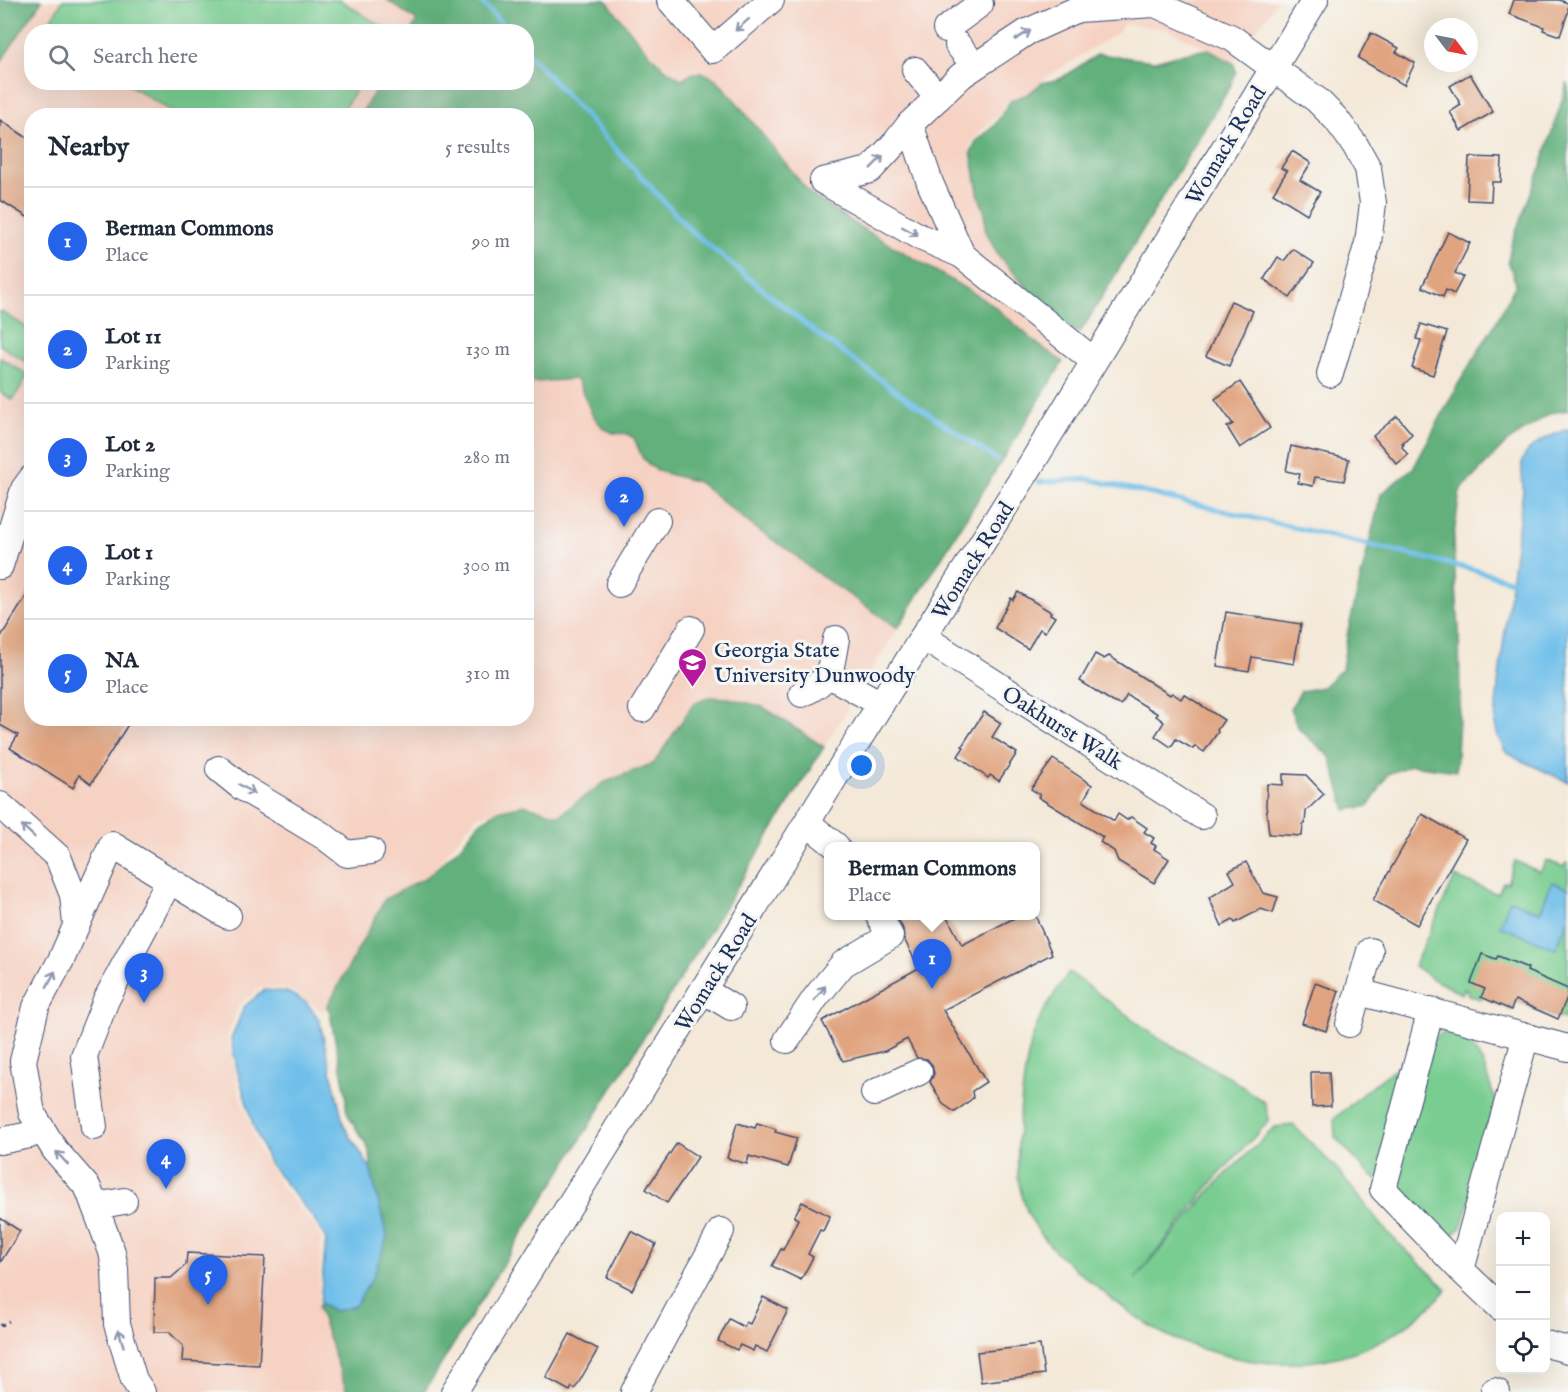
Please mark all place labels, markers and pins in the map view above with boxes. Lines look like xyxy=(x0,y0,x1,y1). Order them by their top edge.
pin: 2 xyxy=(604,478,644,527)
place label: Georgia State University Dunwoody xyxy=(714,637,915,690)
school or university icon: Georgia State University Dunwoody xyxy=(677,646,709,688)
pin: 1 xyxy=(912,940,952,989)
pin: 3 xyxy=(124,954,164,1003)
pin: 4 xyxy=(146,1140,186,1189)
pin: 5 xyxy=(188,1256,228,1305)

